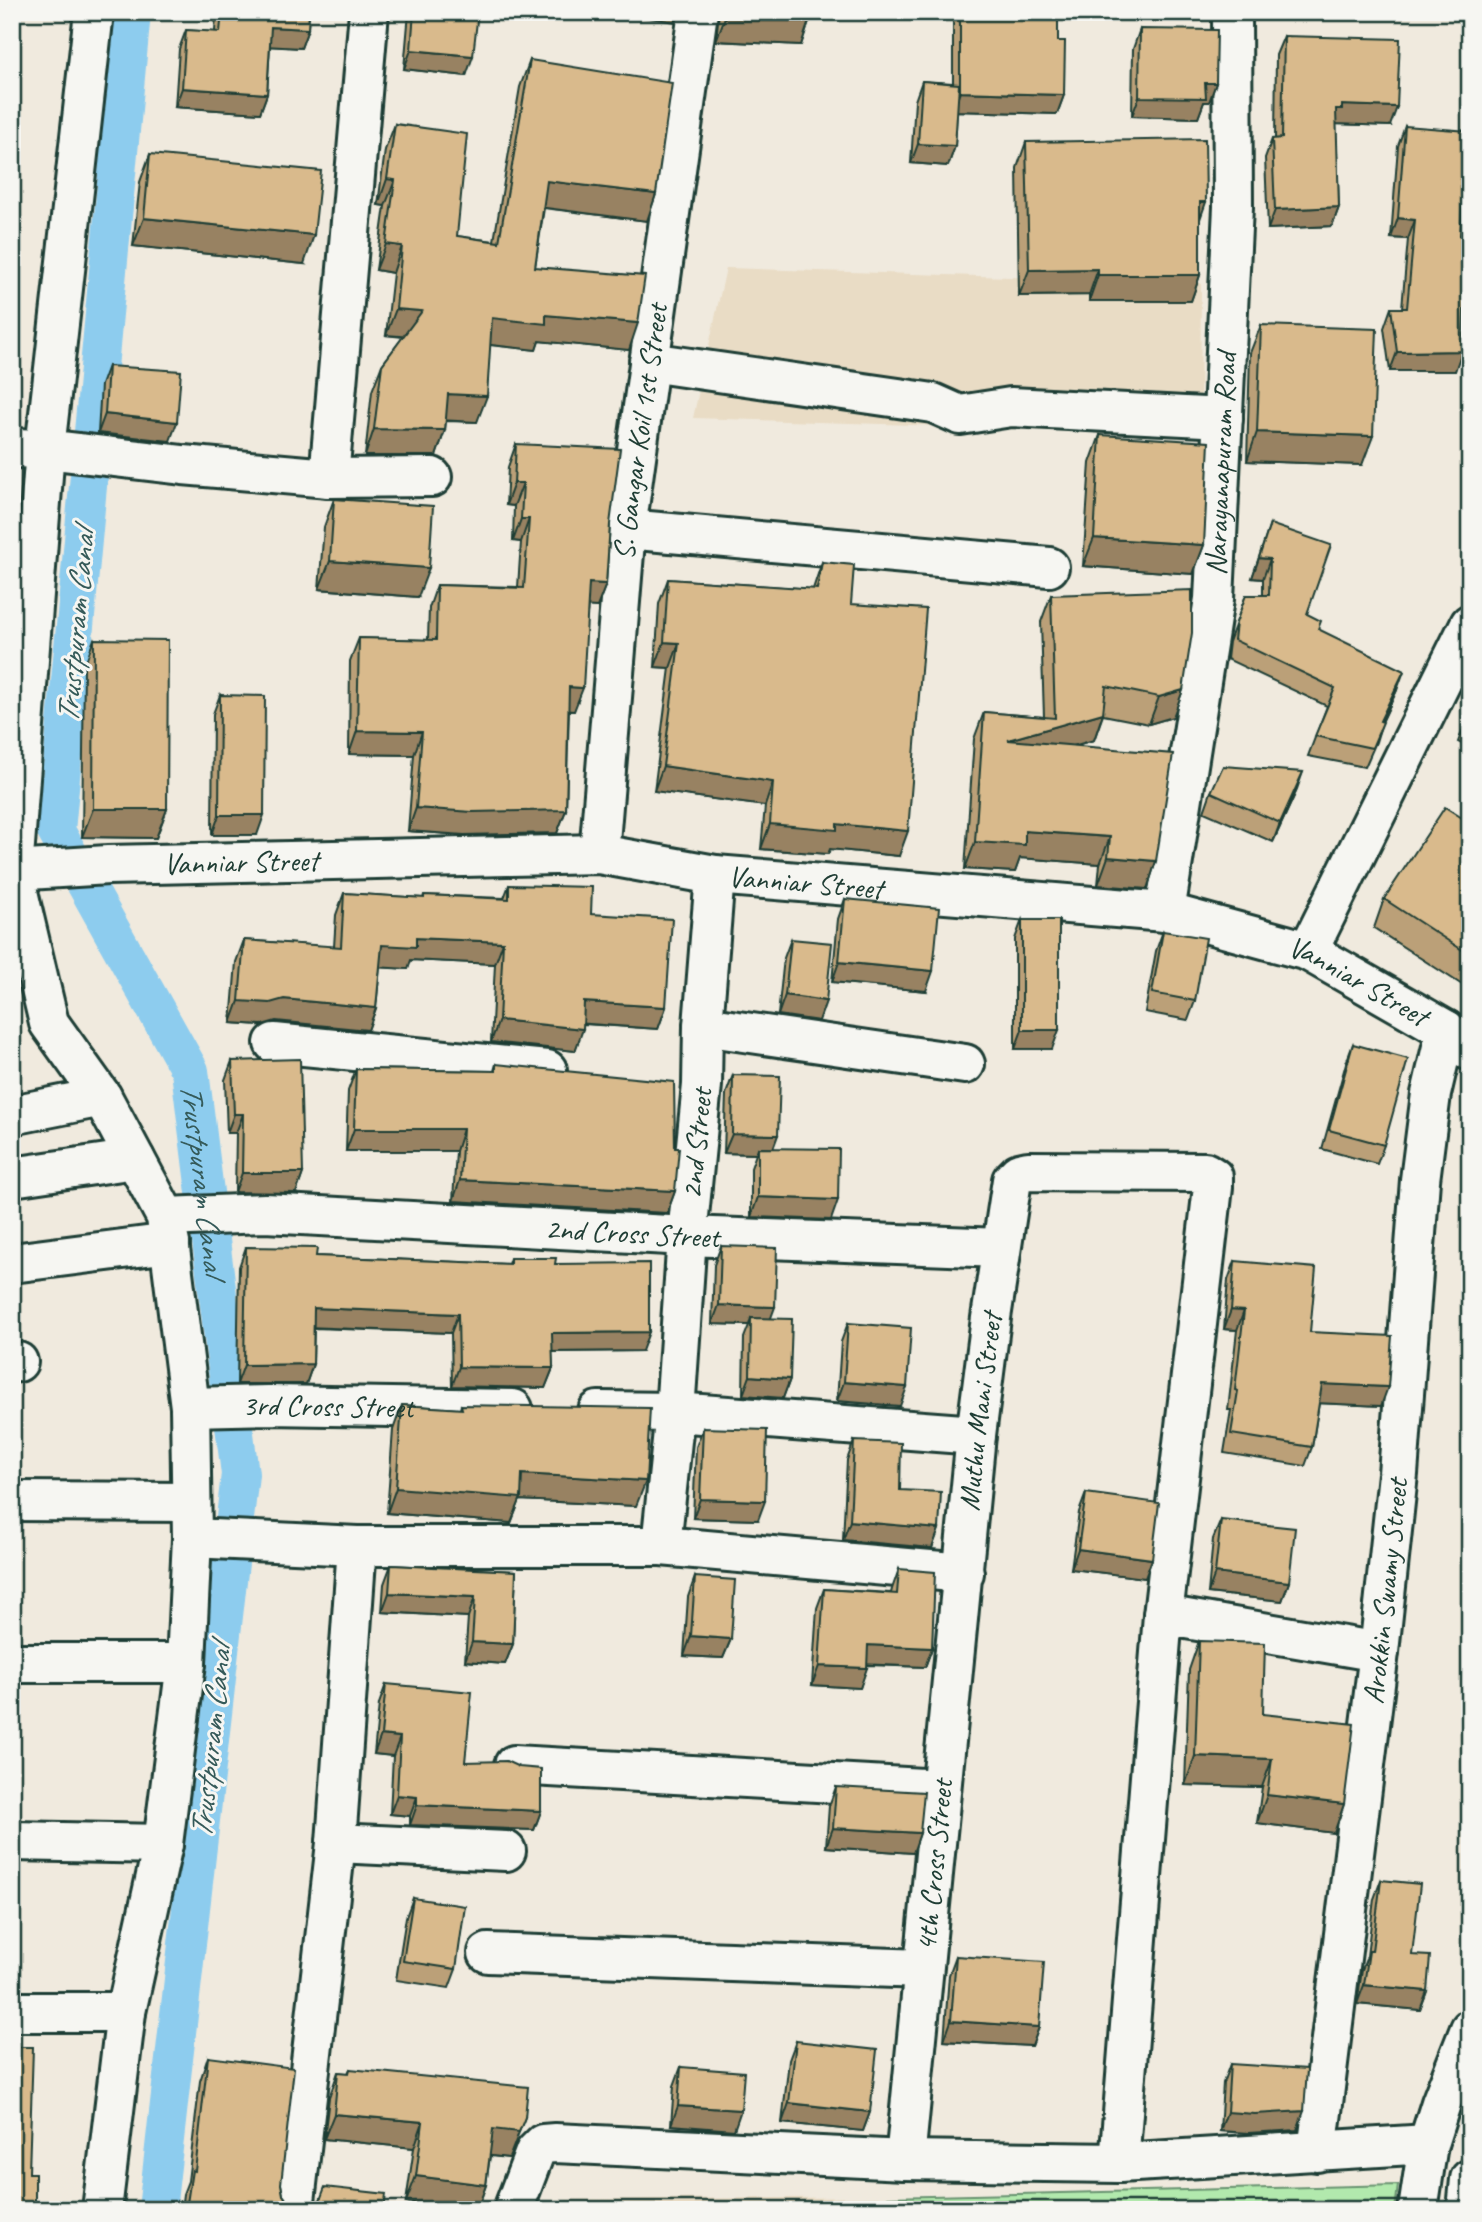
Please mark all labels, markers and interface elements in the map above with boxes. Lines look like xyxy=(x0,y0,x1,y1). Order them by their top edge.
street label: S. Gangar Koil 1st Street xyxy=(604,299,677,562)
street label: Narayanapuram Road xyxy=(1196,347,1245,576)
water label: Trustpuram Canal xyxy=(47,519,105,725)
street label: Vanniar Street xyxy=(163,841,323,883)
street label: Vanniar Street xyxy=(727,857,888,908)
street label: Vanniar Street xyxy=(1284,928,1438,1037)
water label: Trustpuram Canal xyxy=(171,1081,236,1288)
street label: 2nd Street xyxy=(672,1084,721,1201)
street label: 2nd Cross Street xyxy=(544,1209,723,1256)
street label: Muthu Mani Street xyxy=(950,1306,1011,1512)
street label: 3rd Cross Street xyxy=(242,1386,417,1426)
street label: Arokkin Swamy Street xyxy=(1354,1474,1417,1706)
water label: Trustpuram Canal xyxy=(180,1633,242,1840)
street label: 4th Cross Street xyxy=(907,1775,961,1953)

